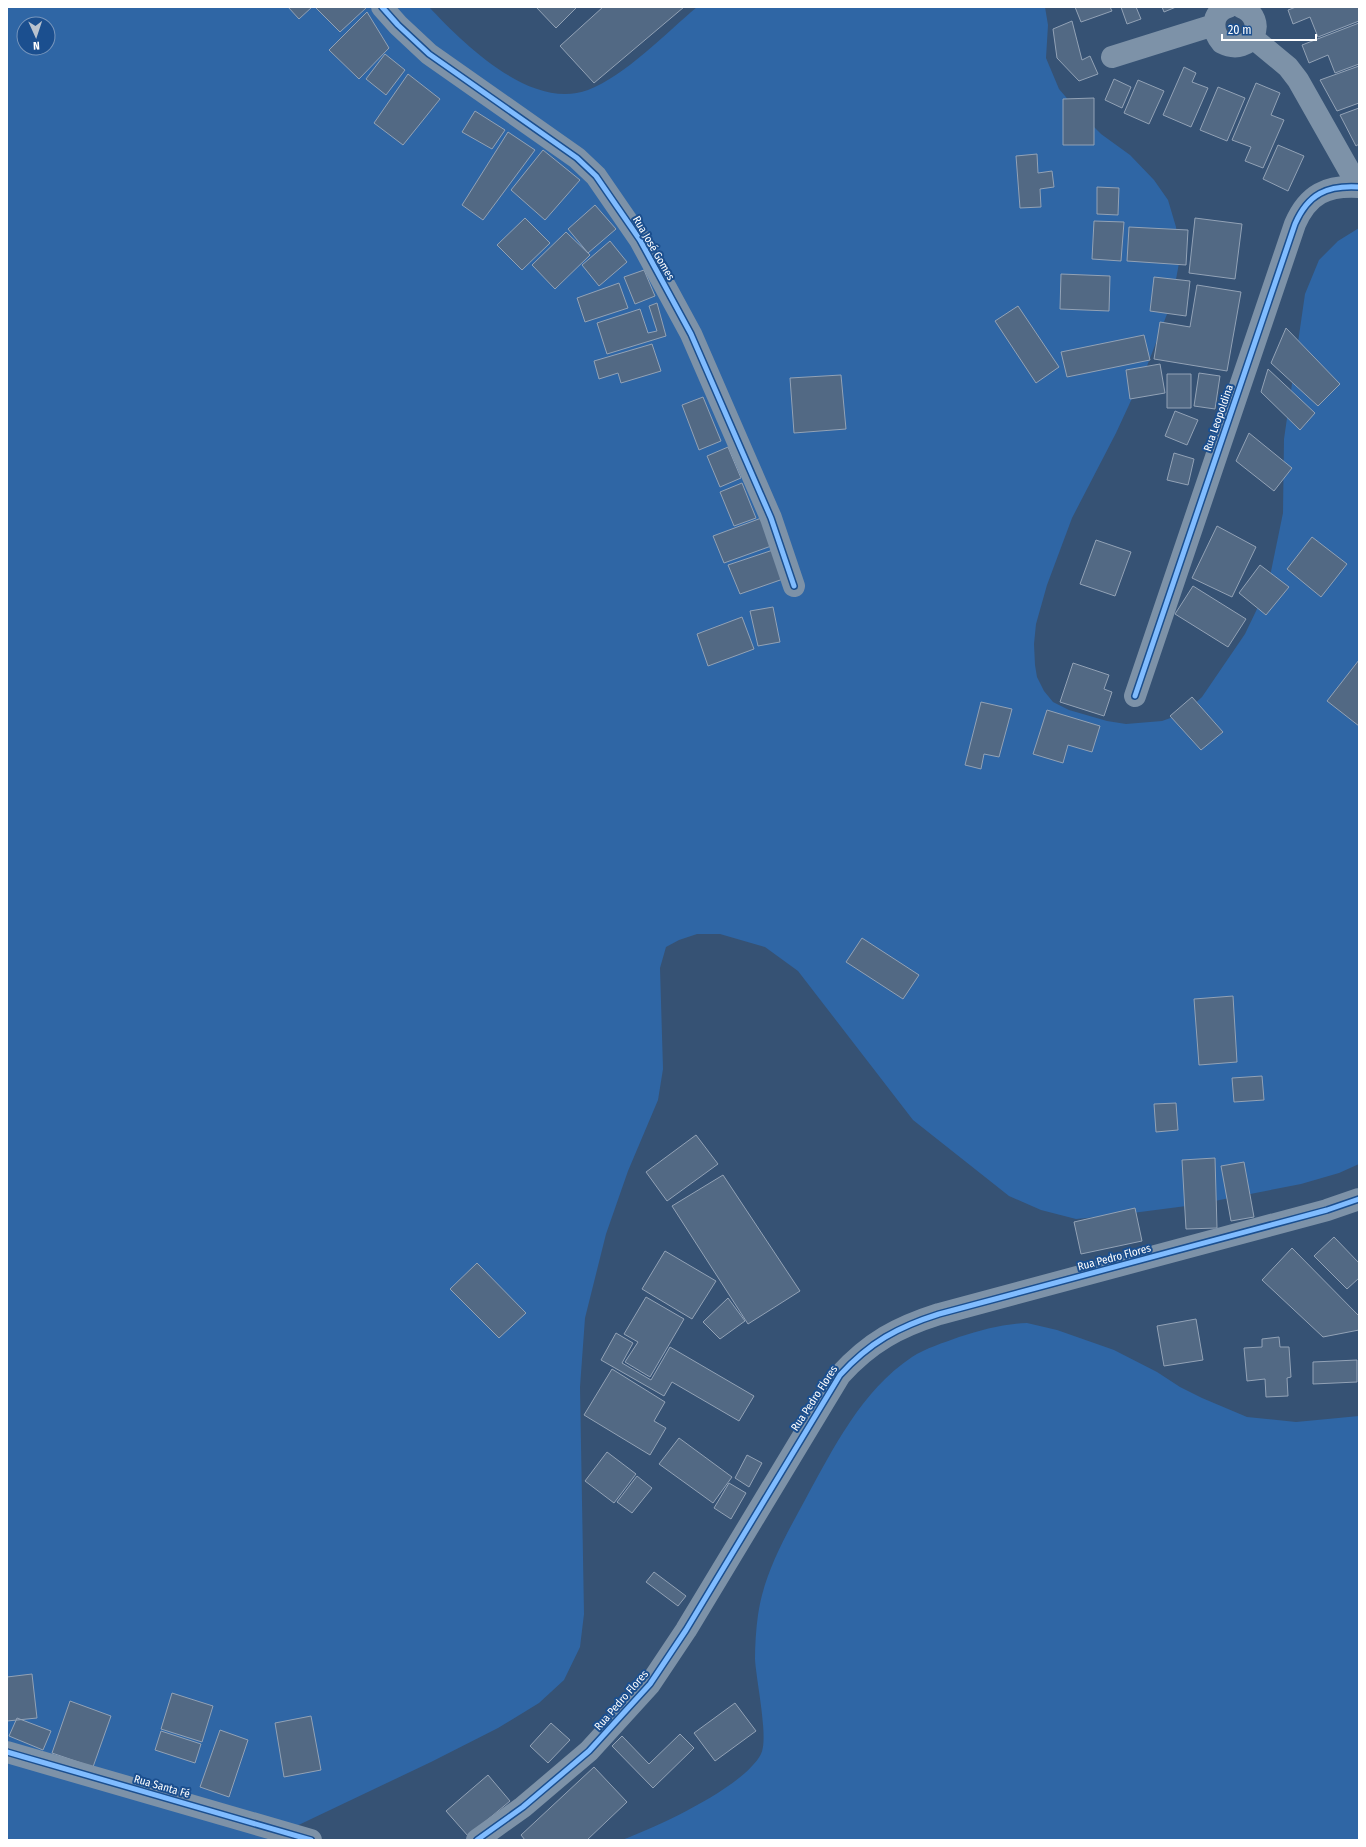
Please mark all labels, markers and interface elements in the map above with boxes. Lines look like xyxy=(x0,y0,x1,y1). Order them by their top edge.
north arrow xyxy=(16,16,56,56)
scale bar xyxy=(1222,16,1316,42)
text: 20 m xyxy=(1228,23,1252,37)
text: N xyxy=(33,39,40,52)
street label: Rua José Gomes xyxy=(630,214,677,283)
street label: Rua Leopoldina xyxy=(1201,383,1236,453)
street label: Rua Pedro Flores xyxy=(1076,1241,1153,1274)
street label: Rua Pedro Flores xyxy=(788,1363,841,1433)
street label: Rua Pedro Flores xyxy=(592,1667,651,1733)
street label: Rua Santa Fé xyxy=(132,1772,191,1801)

